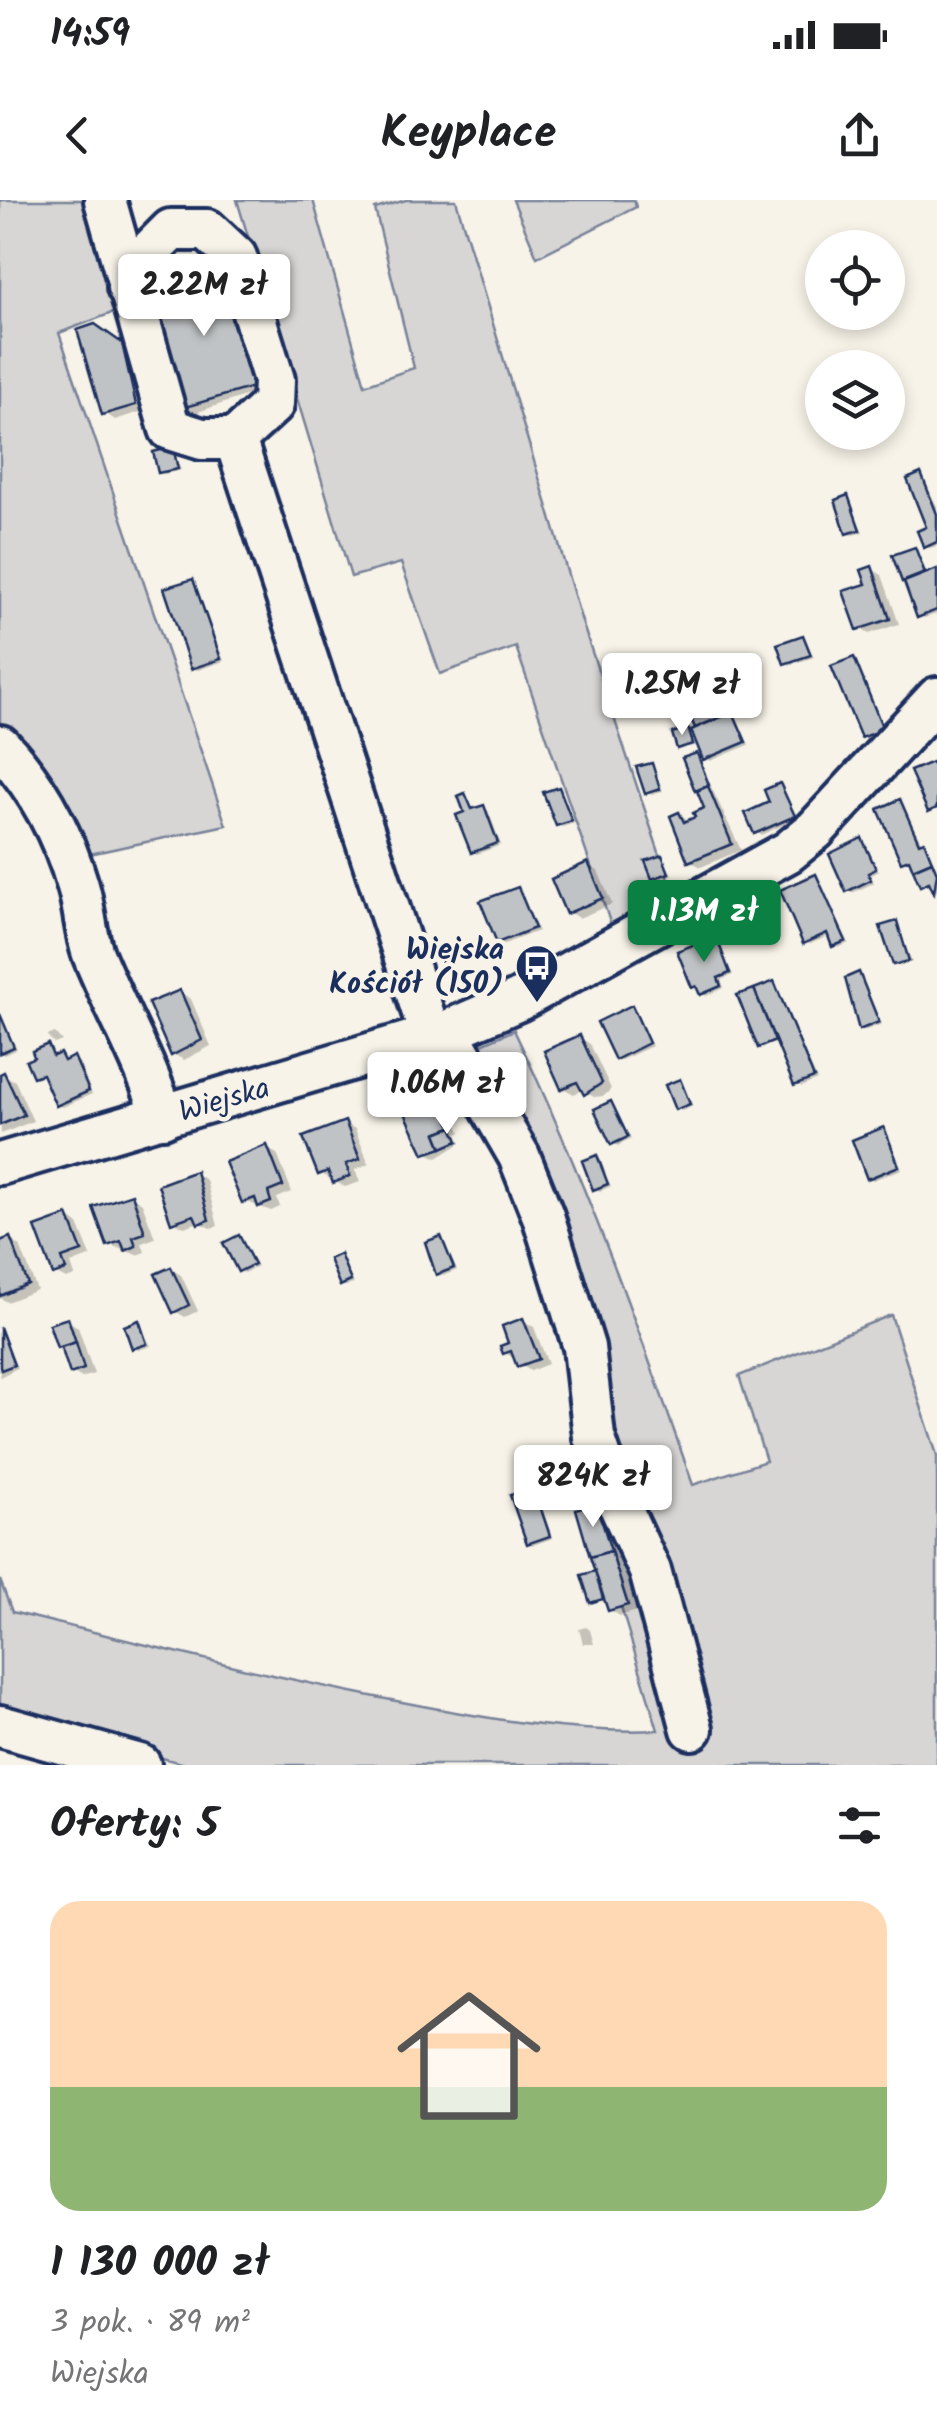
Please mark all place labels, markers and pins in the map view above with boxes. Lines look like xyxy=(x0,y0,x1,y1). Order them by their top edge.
pin: 2.22M zł xyxy=(101,254,307,339)
pin: 1.25M zł xyxy=(579,653,785,738)
pin: 1.13M zł xyxy=(601,880,807,965)
place label: Wiejska Kościół (150) xyxy=(329,927,504,1009)
bus stop icon: Wiejska Kościół (150) xyxy=(514,943,560,1004)
pin: 1.06M zł xyxy=(344,1052,550,1137)
pin: 824K zł xyxy=(501,1445,685,1530)

